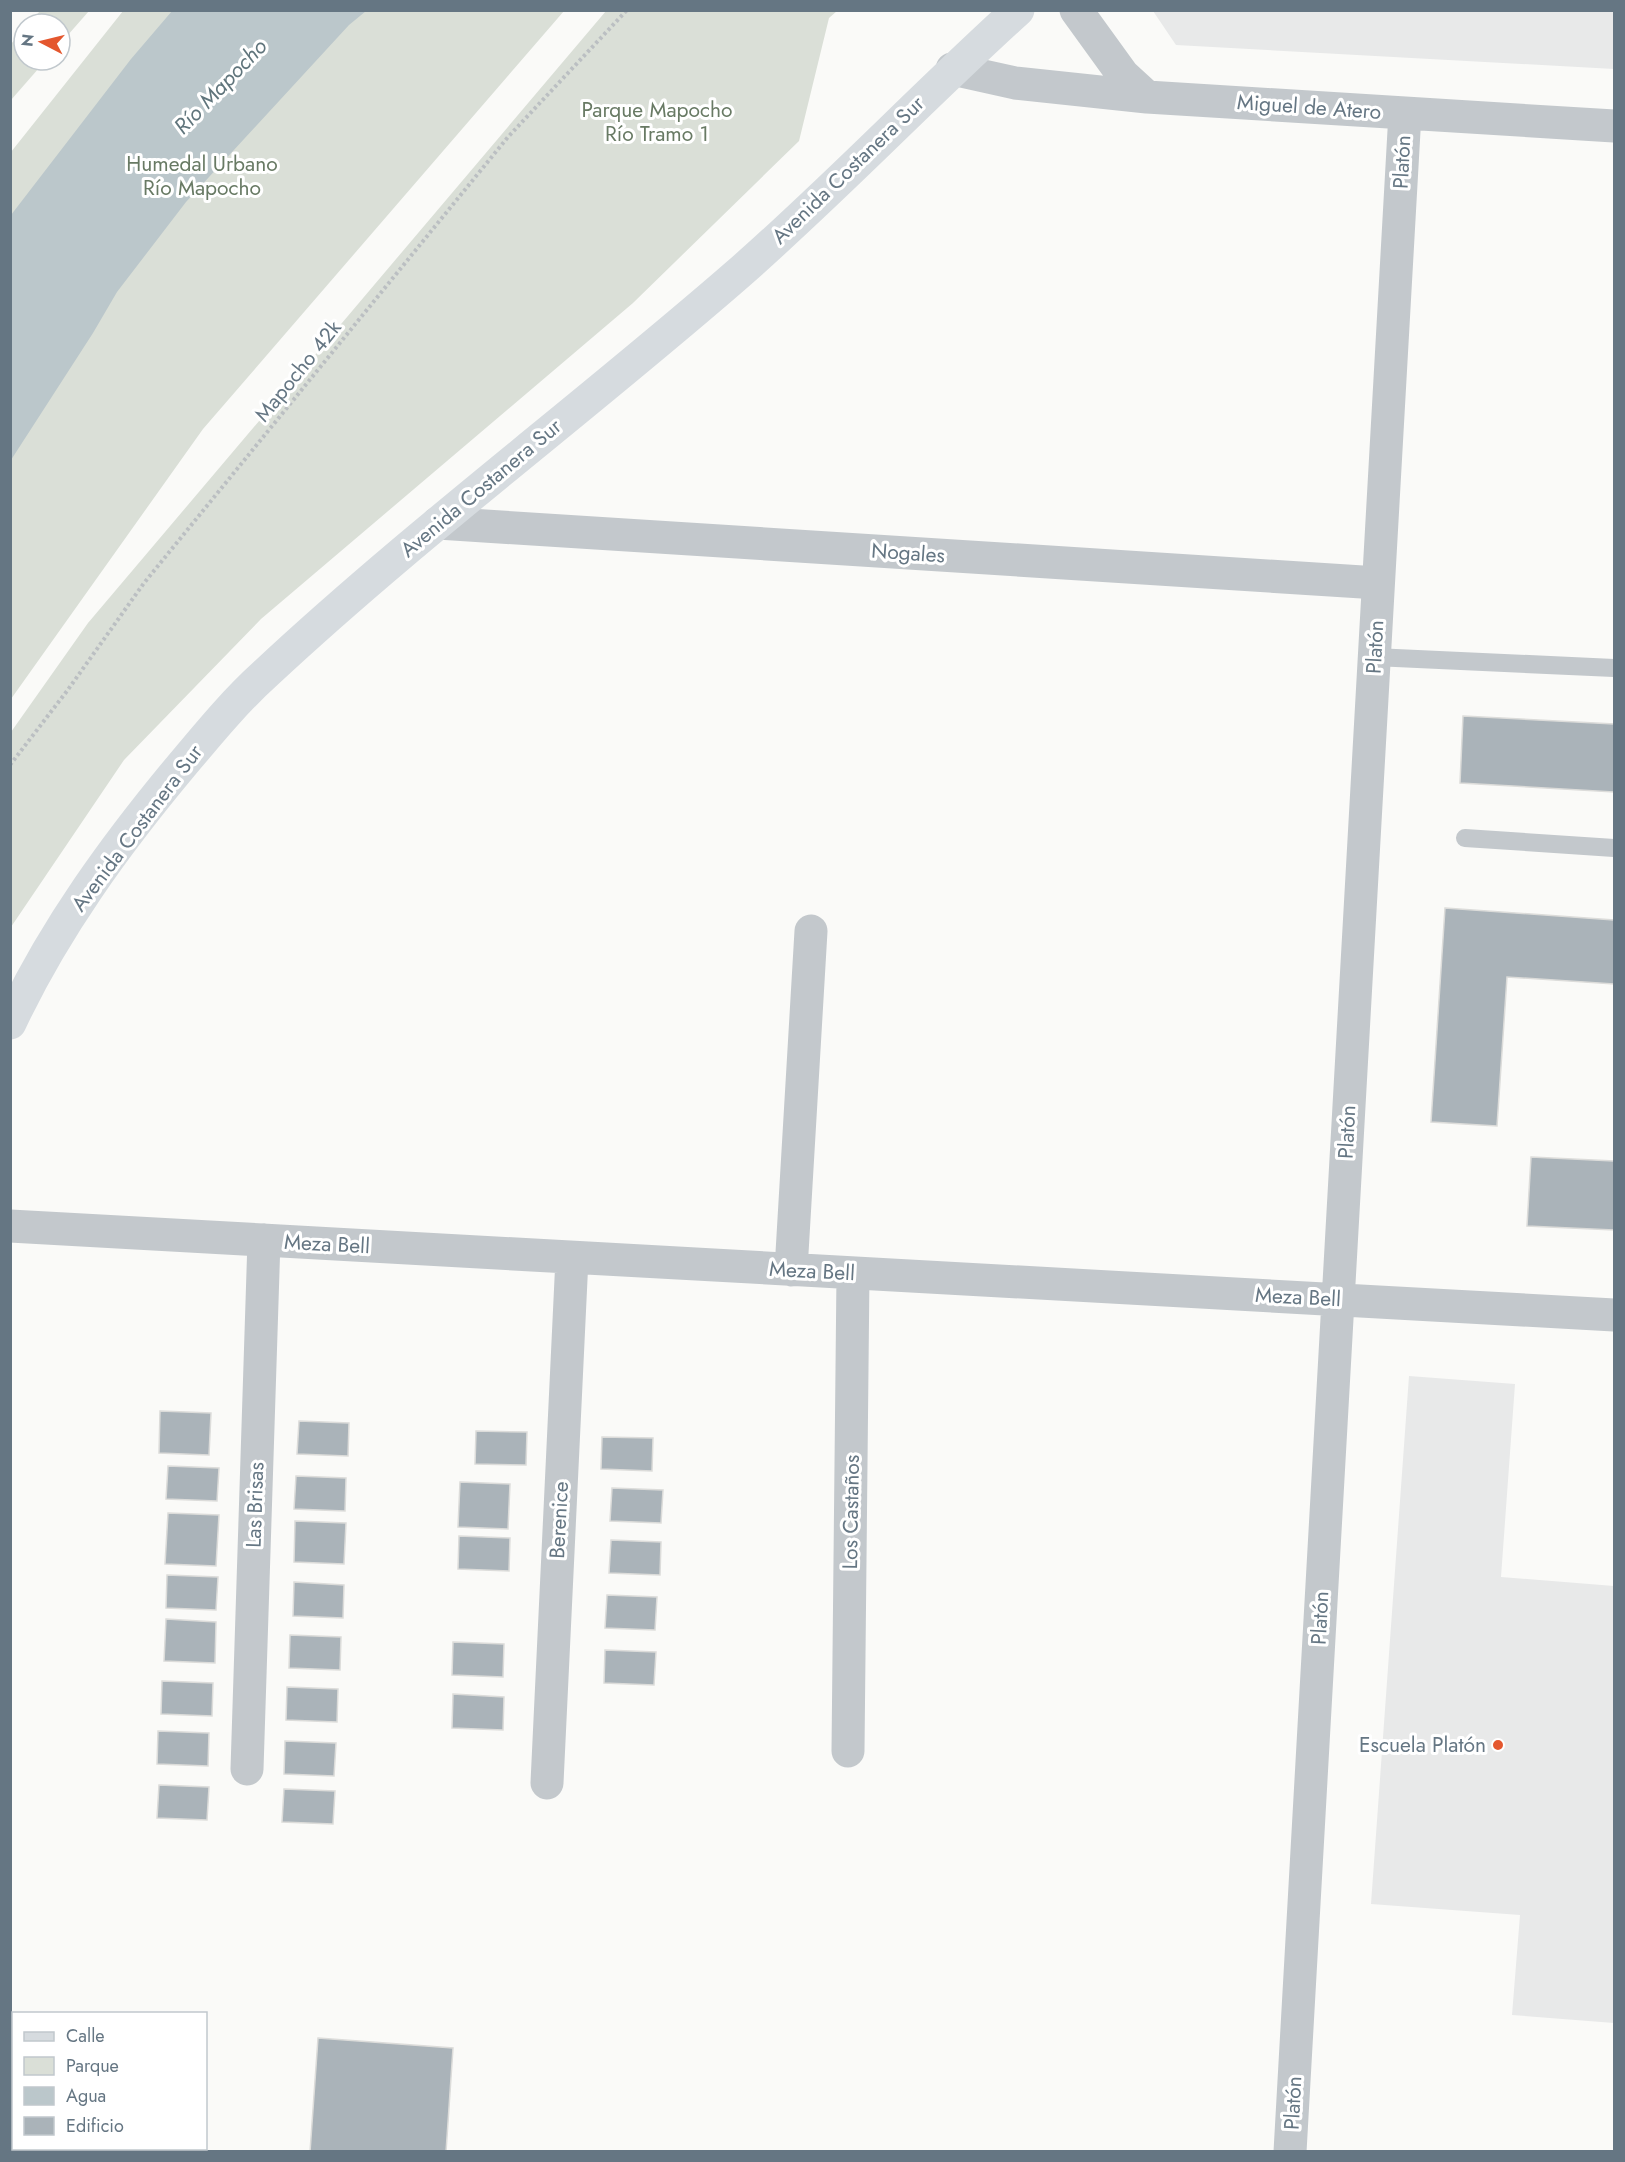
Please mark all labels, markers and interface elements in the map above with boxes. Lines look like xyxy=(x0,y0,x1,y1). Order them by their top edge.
north arrow xyxy=(12,12,72,72)
water label: Río Mapocho xyxy=(166,31,274,141)
text: N xyxy=(15,33,40,48)
street label: Miguel de Atero xyxy=(1236,87,1382,127)
street label: Avenida Costanera Sur xyxy=(765,88,932,251)
park label: Parque Mapocho Río Tramo 1 xyxy=(581,95,733,149)
street label: Platón xyxy=(1386,134,1418,190)
park label: Humedal Urbano Río Mapocho xyxy=(126,149,278,203)
street label: Mapocho 42k xyxy=(248,313,349,428)
street label: Avenida Costanera Sur xyxy=(394,411,569,564)
street label: Nogales xyxy=(870,535,946,571)
street label: Platón xyxy=(1359,619,1391,675)
street label: Avenida Costanera Sur xyxy=(64,738,210,918)
street label: Platón xyxy=(1331,1104,1363,1160)
street label: Meza Bell xyxy=(283,1227,371,1261)
street label: Meza Bell xyxy=(768,1254,856,1288)
street label: Meza Bell xyxy=(1254,1280,1342,1314)
street label: Los Castaños xyxy=(835,1454,867,1570)
street label: Las Brisas xyxy=(239,1462,271,1548)
street label: Berenice xyxy=(542,1480,576,1560)
street label: Platón xyxy=(1304,1590,1336,1646)
place label: Escuela Platón xyxy=(1359,1730,1486,1760)
marker: Escuela Platón xyxy=(1491,1738,1505,1752)
legend xyxy=(12,2012,207,2150)
text: Calle xyxy=(66,2023,105,2049)
text: Parque xyxy=(66,2053,119,2079)
street label: Platón xyxy=(1277,2075,1309,2131)
text: Agua xyxy=(66,2083,106,2109)
text: Edificio xyxy=(66,2113,124,2139)

